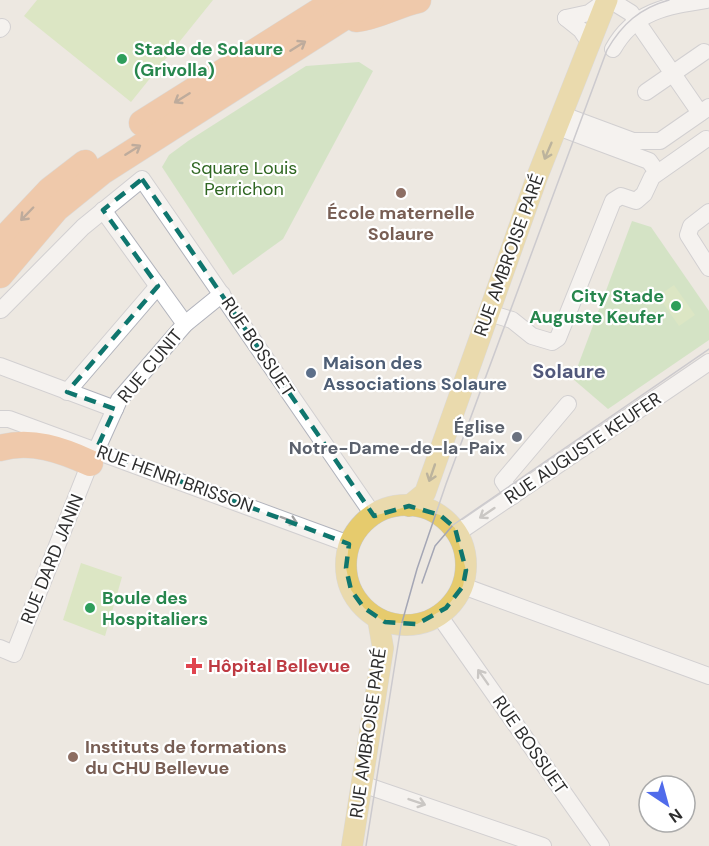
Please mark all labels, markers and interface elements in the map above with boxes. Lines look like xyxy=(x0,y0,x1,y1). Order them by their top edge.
place label: Stade de Solaure (Grivolla) xyxy=(134,37,283,82)
one-way arrow xyxy=(290,40,307,53)
marker: Stade de Solaure (Grivolla) xyxy=(115,52,129,66)
one-way arrow xyxy=(174,92,191,104)
one-way arrow xyxy=(542,141,553,160)
one-way arrow xyxy=(124,143,141,155)
park label: Square Louis Perrichon xyxy=(191,156,297,201)
street label: RUE AMBROISE PARÉ xyxy=(468,170,550,340)
marker: École maternelle Solaure xyxy=(394,186,408,200)
place label: École maternelle Solaure xyxy=(327,201,475,246)
one-way arrow xyxy=(20,207,34,222)
place label: City Stade Auguste Keufer xyxy=(529,284,664,329)
street label: RUE BOSSUET xyxy=(216,293,300,401)
marker: City Stade Auguste Keufer xyxy=(669,299,683,313)
street label: RUE CUNIT xyxy=(112,324,188,408)
place label: Maison des Associations Solaure xyxy=(323,351,507,396)
district label: Solaure xyxy=(532,358,606,384)
marker: Maison des Associations Solaure xyxy=(304,366,318,380)
street label: RUE AUGUSTE KEUFER xyxy=(500,387,666,509)
place label: Église Notre-Dame-de-la-Paix xyxy=(289,415,505,460)
marker: Église Notre-Dame-de-la-Paix xyxy=(510,430,524,444)
street label: RUE HENRI BRISSON xyxy=(93,440,257,518)
one-way arrow xyxy=(426,463,437,482)
street label: RUE DARD JANIN xyxy=(15,490,89,628)
one-way arrow xyxy=(480,507,496,519)
one-way arrow xyxy=(279,516,298,527)
place label: Boule des Hospitaliers xyxy=(102,586,208,631)
marker: Boule des Hospitaliers xyxy=(83,601,97,615)
street label: RUE AMBROISE PARÉ xyxy=(344,647,392,819)
place label: Hôpital Bellevue xyxy=(208,654,351,678)
marker: Hôpital Bellevue xyxy=(185,657,203,675)
one-way arrow xyxy=(477,670,489,686)
street label: RUE BOSSUET xyxy=(487,691,573,799)
place label: Instituts de formations du CHU Bellevue xyxy=(85,735,287,780)
marker: Instituts de formations du CHU Bellevue xyxy=(66,750,80,764)
north arrow xyxy=(637,774,697,834)
one-way arrow xyxy=(407,798,426,809)
text: N xyxy=(665,804,686,828)

